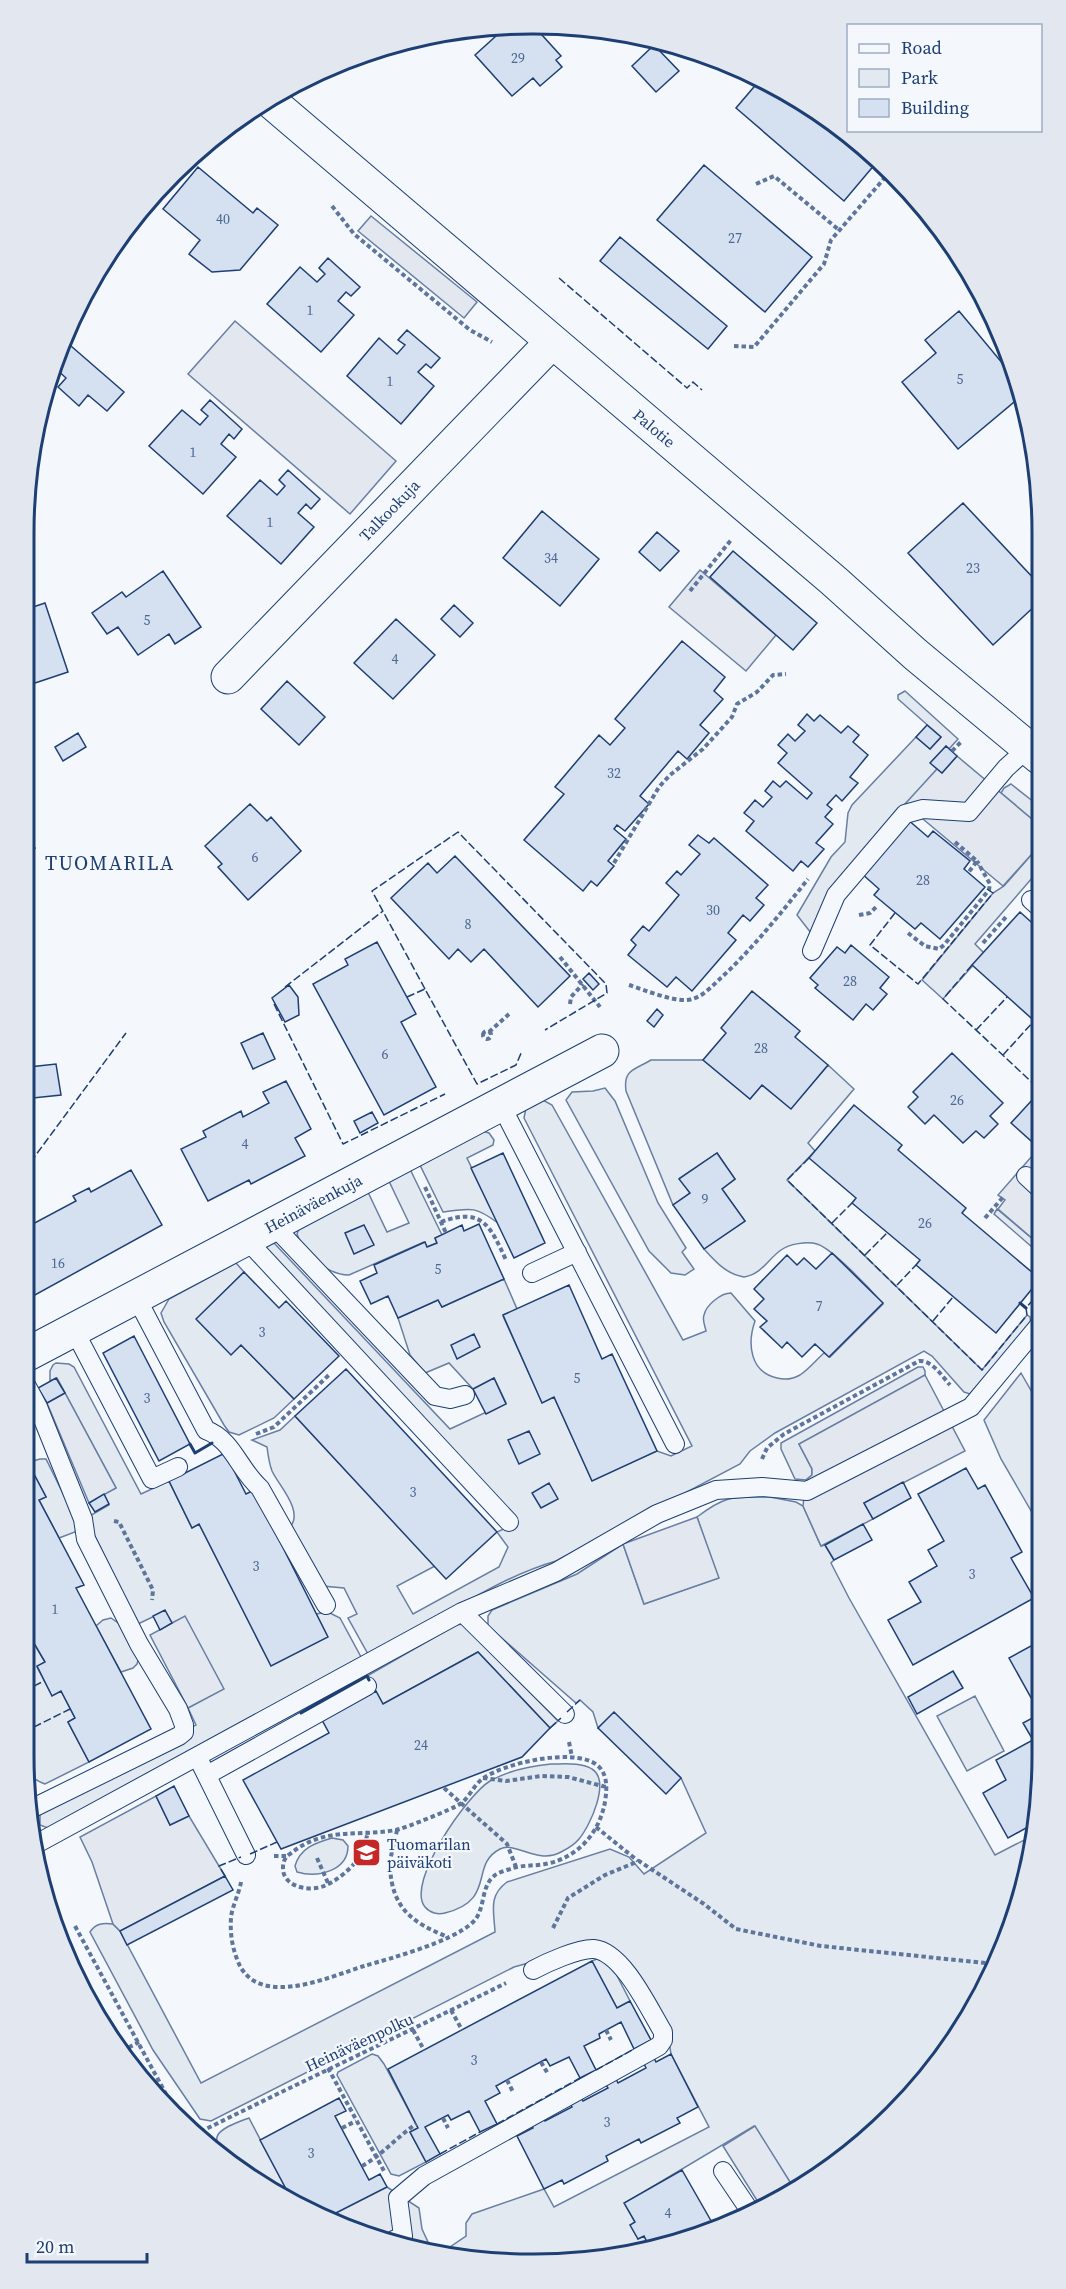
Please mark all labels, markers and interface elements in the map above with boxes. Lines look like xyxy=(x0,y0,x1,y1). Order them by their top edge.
legend xyxy=(847,24,1042,132)
text: Road xyxy=(901,35,942,60)
house number: 29 xyxy=(511,48,525,68)
text: Park xyxy=(901,65,938,90)
text: Building xyxy=(901,95,969,120)
house number: 40 xyxy=(216,209,230,229)
house number: 27 xyxy=(728,228,742,248)
house number: 1 xyxy=(307,300,314,320)
house number: 5 xyxy=(957,369,964,389)
house number: 1 xyxy=(387,371,394,391)
street label: Palotie xyxy=(628,404,680,452)
house number: 1 xyxy=(190,442,197,462)
street label: Talkookuja xyxy=(354,474,425,546)
house number: 1 xyxy=(267,512,274,532)
house number: 34 xyxy=(544,548,558,568)
house number: 23 xyxy=(966,558,980,578)
house number: 5 xyxy=(144,610,151,630)
house number: 4 xyxy=(392,649,399,669)
house number: 32 xyxy=(607,763,621,783)
house number: 6 xyxy=(252,847,259,867)
district label: TUOMARILA xyxy=(45,849,175,877)
house number: 28 xyxy=(916,870,930,890)
house number: 30 xyxy=(706,900,720,920)
house number: 8 xyxy=(465,914,472,934)
house number: 28 xyxy=(843,971,857,991)
house number: 28 xyxy=(754,1038,768,1058)
house number: 6 xyxy=(382,1044,389,1064)
house number: 26 xyxy=(950,1090,964,1110)
house number: 4 xyxy=(242,1134,249,1154)
street label: Heinäväenkuja xyxy=(261,1168,367,1238)
house number: 9 xyxy=(702,1189,709,1209)
house number: 26 xyxy=(918,1213,932,1233)
house number: 16 xyxy=(51,1253,65,1273)
house number: 5 xyxy=(435,1259,442,1279)
house number: 7 xyxy=(816,1296,823,1316)
house number: 3 xyxy=(259,1322,266,1342)
house number: 5 xyxy=(574,1368,581,1388)
house number: 3 xyxy=(144,1388,151,1408)
house number: 3 xyxy=(410,1482,417,1502)
house number: 3 xyxy=(253,1556,260,1576)
house number: 3 xyxy=(969,1564,976,1584)
house number: 1 xyxy=(52,1599,59,1619)
house number: 24 xyxy=(414,1735,428,1755)
place label: Tuomarilan päiväkoti xyxy=(387,1833,471,1873)
school or university icon: Tuomarilan päiväkoti xyxy=(350,1837,382,1869)
street label: Heinäväenpolku xyxy=(301,2007,417,2077)
house number: 3 xyxy=(471,2050,478,2070)
house number: 3 xyxy=(604,2112,611,2132)
house number: 3 xyxy=(308,2143,315,2163)
house number: 4 xyxy=(665,2203,672,2223)
scale bar xyxy=(27,2226,147,2264)
text: 20 m xyxy=(36,2234,74,2259)

